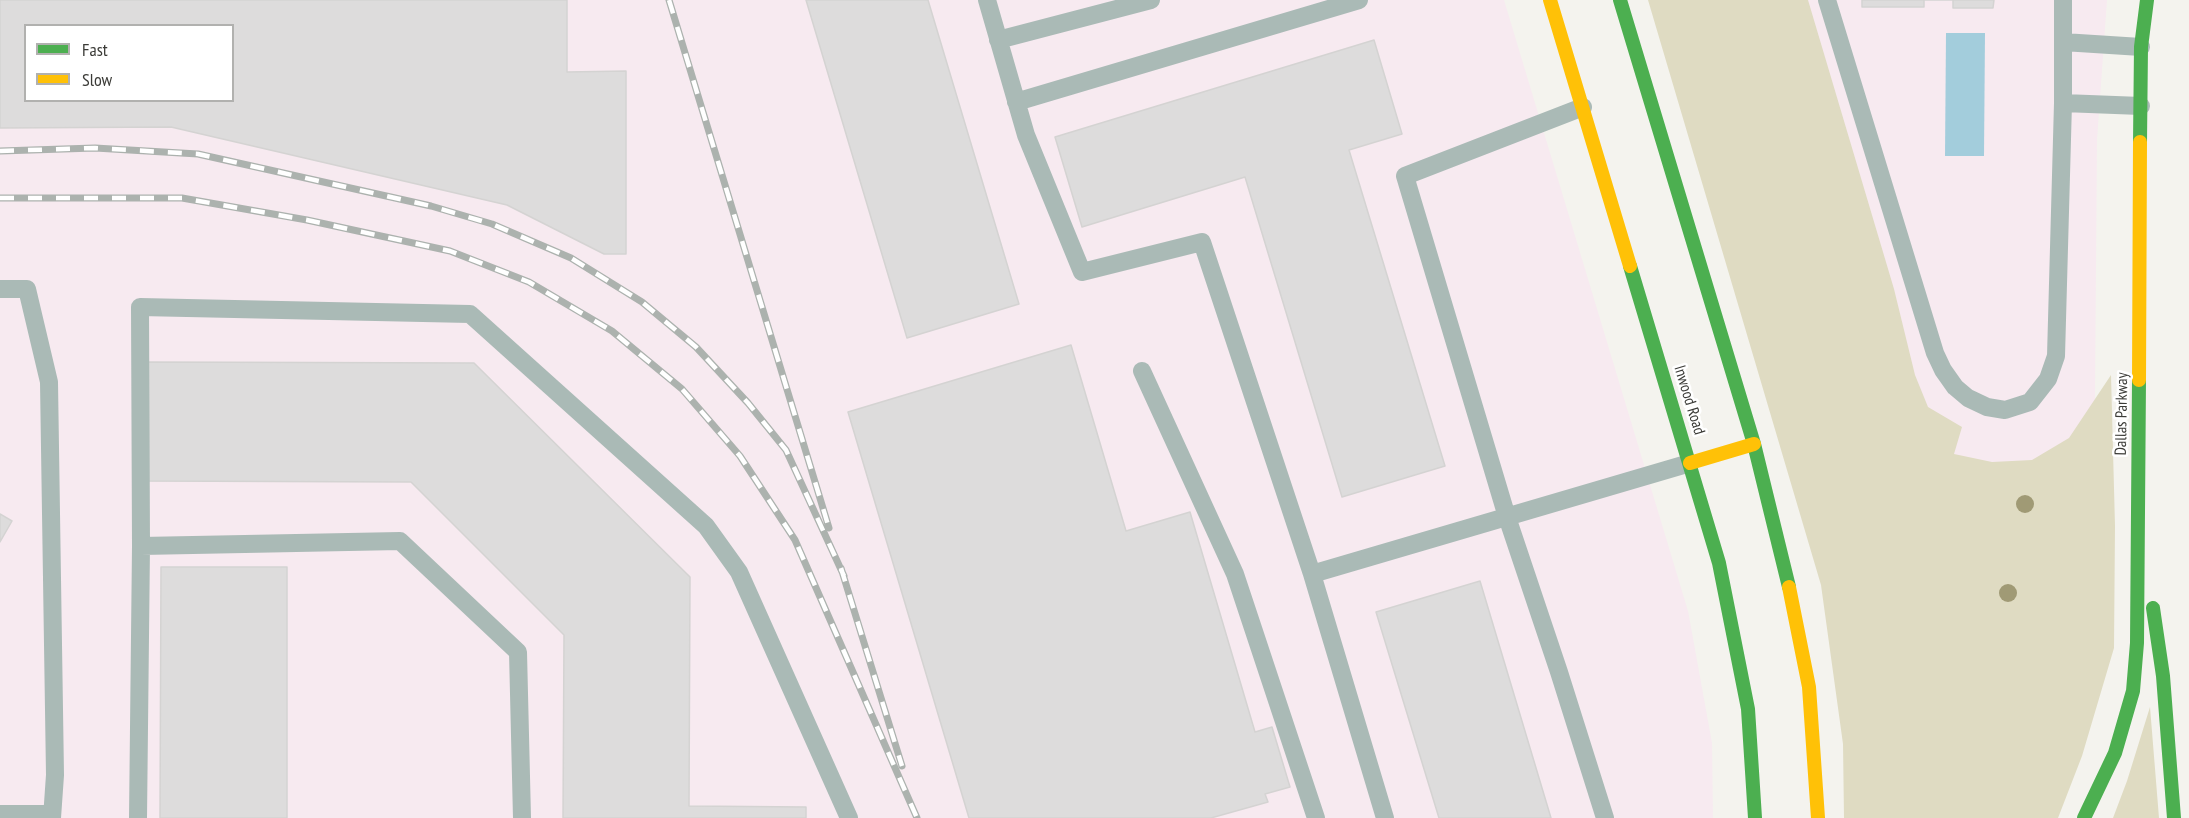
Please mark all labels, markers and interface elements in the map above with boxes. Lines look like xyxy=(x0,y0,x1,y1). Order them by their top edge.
legend xyxy=(24,24,234,102)
text: Fast xyxy=(82,38,108,61)
text: Slow xyxy=(82,68,112,91)
street label: Inwood Road xyxy=(1669,363,1709,437)
street label: Dallas Parkway xyxy=(2112,372,2132,456)

